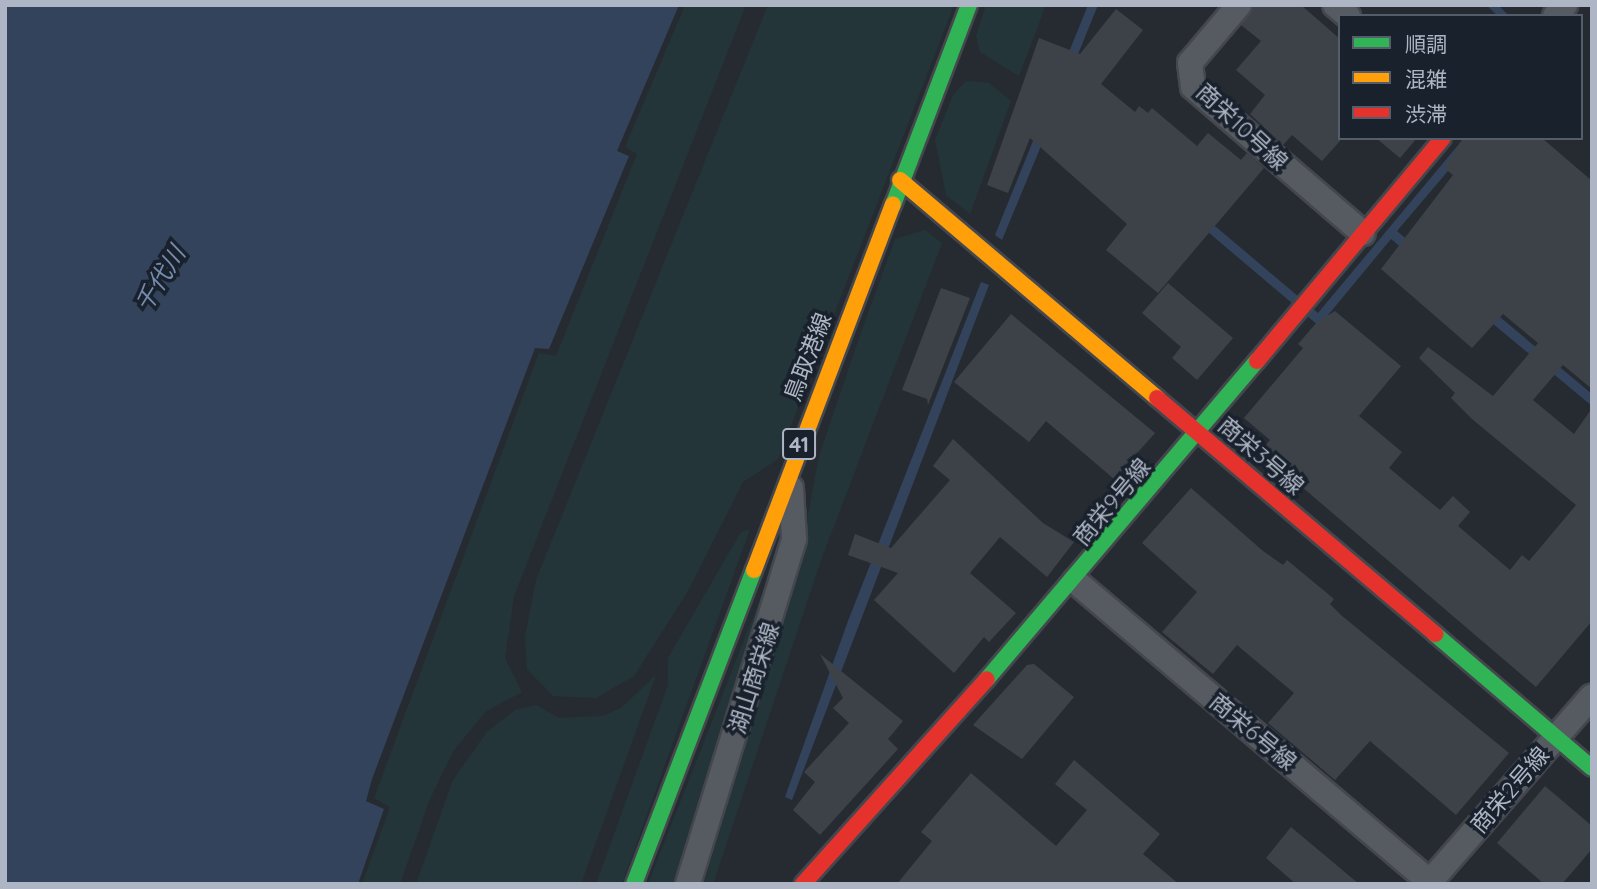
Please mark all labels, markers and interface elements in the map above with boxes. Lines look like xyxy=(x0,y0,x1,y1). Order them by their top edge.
legend xyxy=(1338,14,1583,140)
text: 順調 xyxy=(1405,31,1447,57)
text: 混雑 xyxy=(1405,66,1447,92)
street label: 商栄10号線 xyxy=(1191,78,1293,176)
text: 渋滞 xyxy=(1405,101,1447,127)
water label: 千代川 xyxy=(129,241,191,317)
street label: 鳥取港線 xyxy=(779,309,837,405)
street label: 商栄3号線 xyxy=(1213,411,1309,501)
road number: 41 xyxy=(782,426,816,462)
street label: 商栄9号線 xyxy=(1068,453,1156,551)
street label: 湖山商栄線 xyxy=(723,619,785,737)
street label: 商栄6号線 xyxy=(1204,688,1302,776)
street label: 商栄2号線 xyxy=(1465,741,1555,839)

